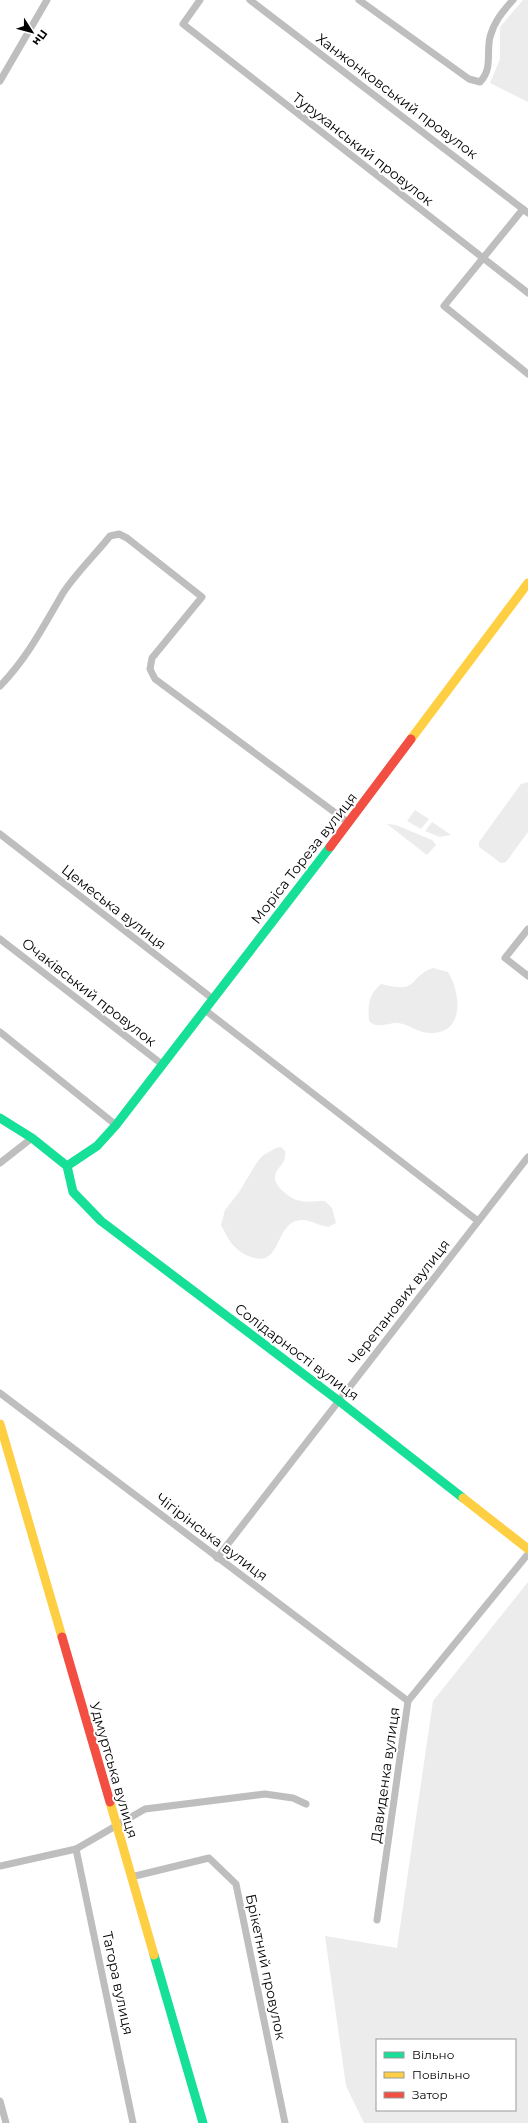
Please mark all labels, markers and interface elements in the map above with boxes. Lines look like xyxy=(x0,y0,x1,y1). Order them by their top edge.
north arrow xyxy=(12,12,52,52)
text: Пн xyxy=(30,27,51,49)
street label: Ханжонковський провулок xyxy=(312,29,482,163)
street label: Туруханський провулок xyxy=(289,88,437,210)
street label: Моріса Тореза вулиця xyxy=(247,789,361,927)
street label: Цемеська вулиця xyxy=(58,861,170,953)
street label: Очакiвський провулок xyxy=(18,934,160,1050)
street label: Черепанових вулиця xyxy=(344,1236,454,1368)
street label: Солідарності вулиця xyxy=(231,1299,363,1405)
street label: Чiгiрiнська вулиця xyxy=(153,1489,271,1585)
street label: Удмуртська вулиця xyxy=(86,1700,142,1840)
street label: Давиденка вулиця xyxy=(367,1706,403,1844)
street label: Брiкетний провулок xyxy=(242,1892,290,2042)
street label: Тагора вулиця xyxy=(98,1930,138,2036)
legend xyxy=(376,2039,516,2111)
text: Вільно xyxy=(412,2047,455,2062)
text: Повільно xyxy=(412,2067,471,2082)
text: Затор xyxy=(412,2087,448,2102)

